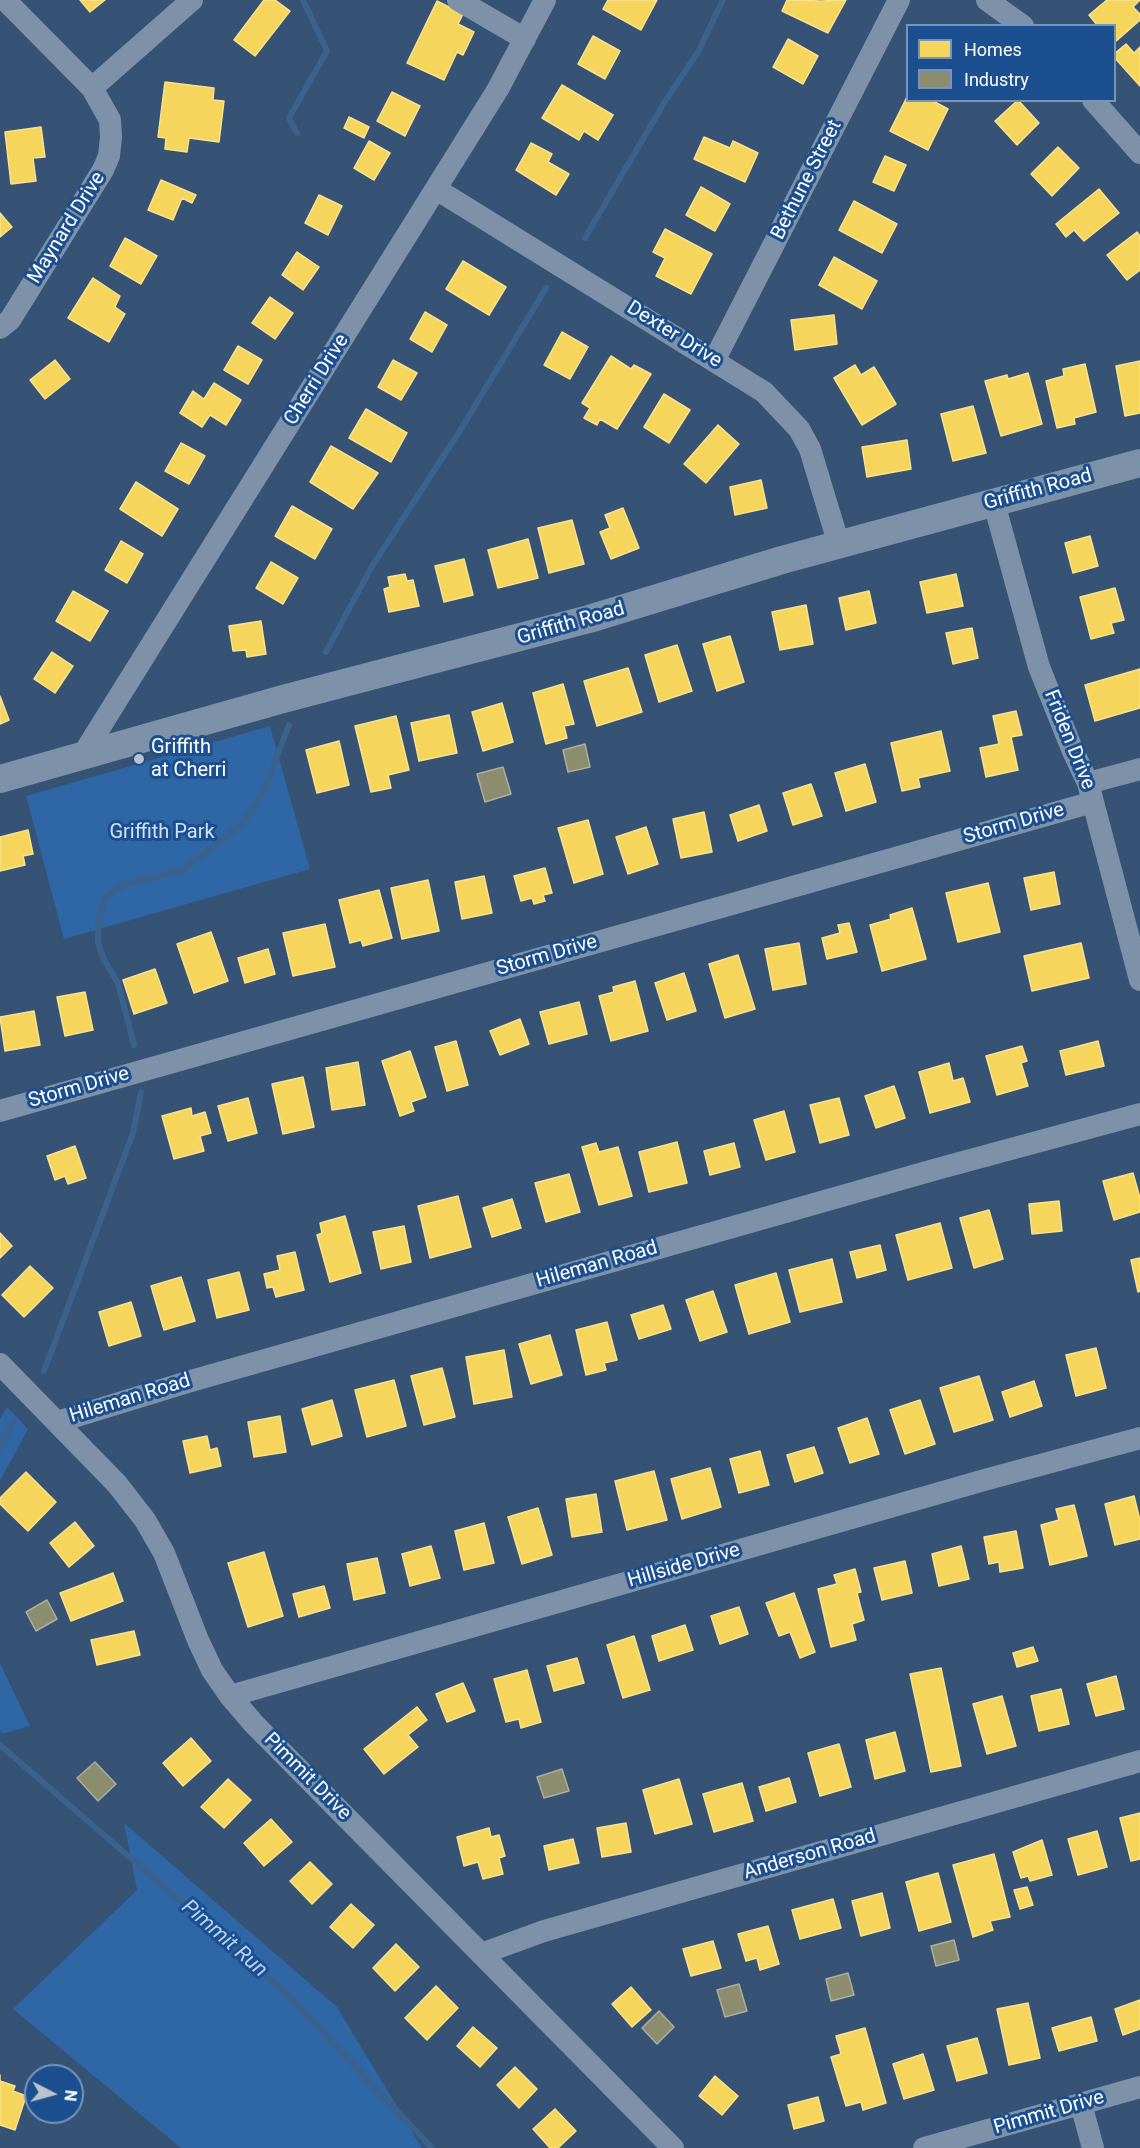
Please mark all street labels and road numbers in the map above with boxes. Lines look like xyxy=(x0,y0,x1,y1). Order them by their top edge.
street label: Bethune Street xyxy=(767,116,847,244)
street label: Maynard Drive xyxy=(23,168,111,288)
street label: Dexter Drive xyxy=(622,296,726,374)
street label: Cherri Drive xyxy=(280,330,354,430)
street label: Griffith Road xyxy=(981,464,1095,516)
street label: Griffith Road xyxy=(514,597,628,651)
street label: Friden Drive xyxy=(1038,687,1100,793)
street label: Storm Drive xyxy=(961,798,1067,850)
street label: Storm Drive xyxy=(494,930,600,982)
street label: Storm Drive xyxy=(26,1062,132,1114)
street label: Hileman Road xyxy=(534,1236,660,1294)
street label: Hileman Road xyxy=(67,1369,193,1429)
street label: Hillside Drive xyxy=(625,1539,743,1593)
street label: Pimmit Drive xyxy=(258,1728,356,1826)
street label: Anderson Road xyxy=(741,1825,879,1885)
street label: Pimmit Drive xyxy=(991,2086,1107,2140)

